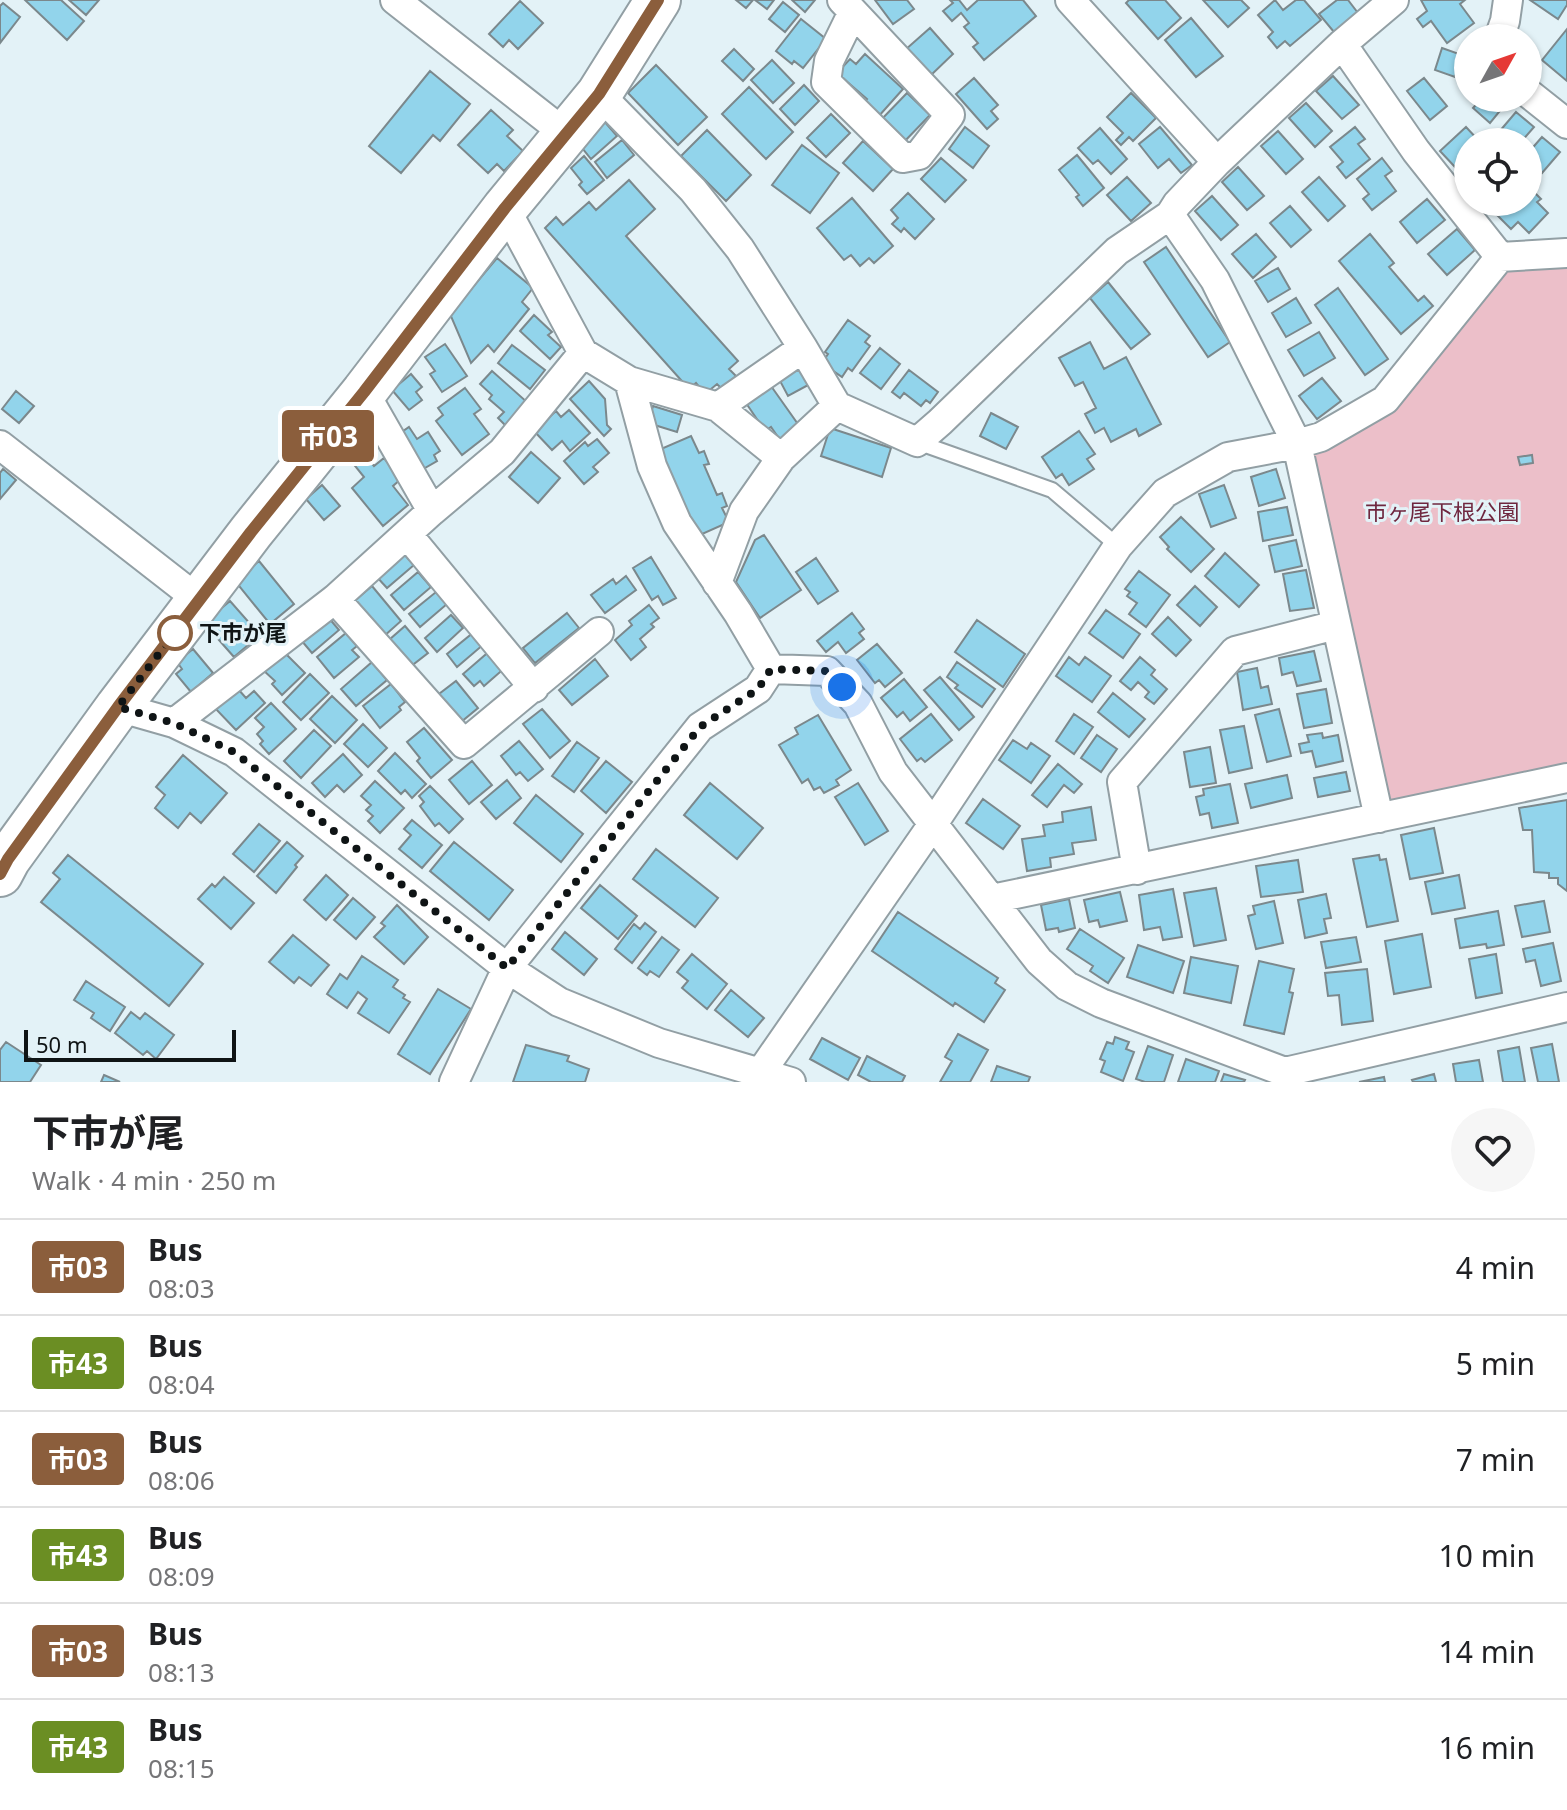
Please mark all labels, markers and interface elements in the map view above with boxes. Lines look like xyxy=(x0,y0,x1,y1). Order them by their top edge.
north arrow xyxy=(1454,24,1542,112)
map controls xyxy=(1454,24,1542,216)
button: locate xyxy=(1454,128,1542,216)
line badge: 市03 xyxy=(282,410,374,462)
text: 市03 xyxy=(298,417,358,455)
park label: 市ヶ尾下根公園 xyxy=(1365,496,1519,526)
marker: 下市が尾 xyxy=(158,616,192,650)
place label: 下市が尾 xyxy=(199,617,287,647)
your location xyxy=(822,667,862,707)
scale bar xyxy=(24,1026,236,1062)
text: 50 m xyxy=(36,1029,87,1059)
text: 下市が尾 xyxy=(32,1106,184,1158)
button: heart xyxy=(1451,1108,1535,1192)
text: Walk · 4 min · 250 m xyxy=(32,1162,276,1198)
text: Bus xyxy=(148,1229,203,1270)
text: 4 min xyxy=(1456,1247,1535,1288)
text: 市03 xyxy=(48,1248,108,1286)
text: 08:03 xyxy=(148,1270,215,1306)
text: Bus xyxy=(148,1325,203,1366)
text: 5 min xyxy=(1456,1343,1535,1384)
text: 市43 xyxy=(48,1344,108,1382)
text: 08:04 xyxy=(148,1366,215,1402)
text: Bus xyxy=(148,1421,203,1462)
text: 7 min xyxy=(1456,1439,1535,1480)
text: 市03 xyxy=(48,1440,108,1478)
text: 08:06 xyxy=(148,1462,215,1498)
text: Bus xyxy=(148,1517,203,1558)
text: 10 min xyxy=(1439,1535,1535,1576)
text: 市43 xyxy=(48,1536,108,1574)
text: 08:09 xyxy=(148,1558,215,1594)
text: Bus xyxy=(148,1613,203,1654)
text: 14 min xyxy=(1439,1631,1535,1672)
text: 市03 xyxy=(48,1632,108,1670)
text: 08:13 xyxy=(148,1654,215,1690)
text: Bus xyxy=(148,1709,203,1750)
text: 16 min xyxy=(1439,1727,1535,1768)
text: 市43 xyxy=(48,1728,108,1766)
text: 08:15 xyxy=(148,1750,215,1786)

